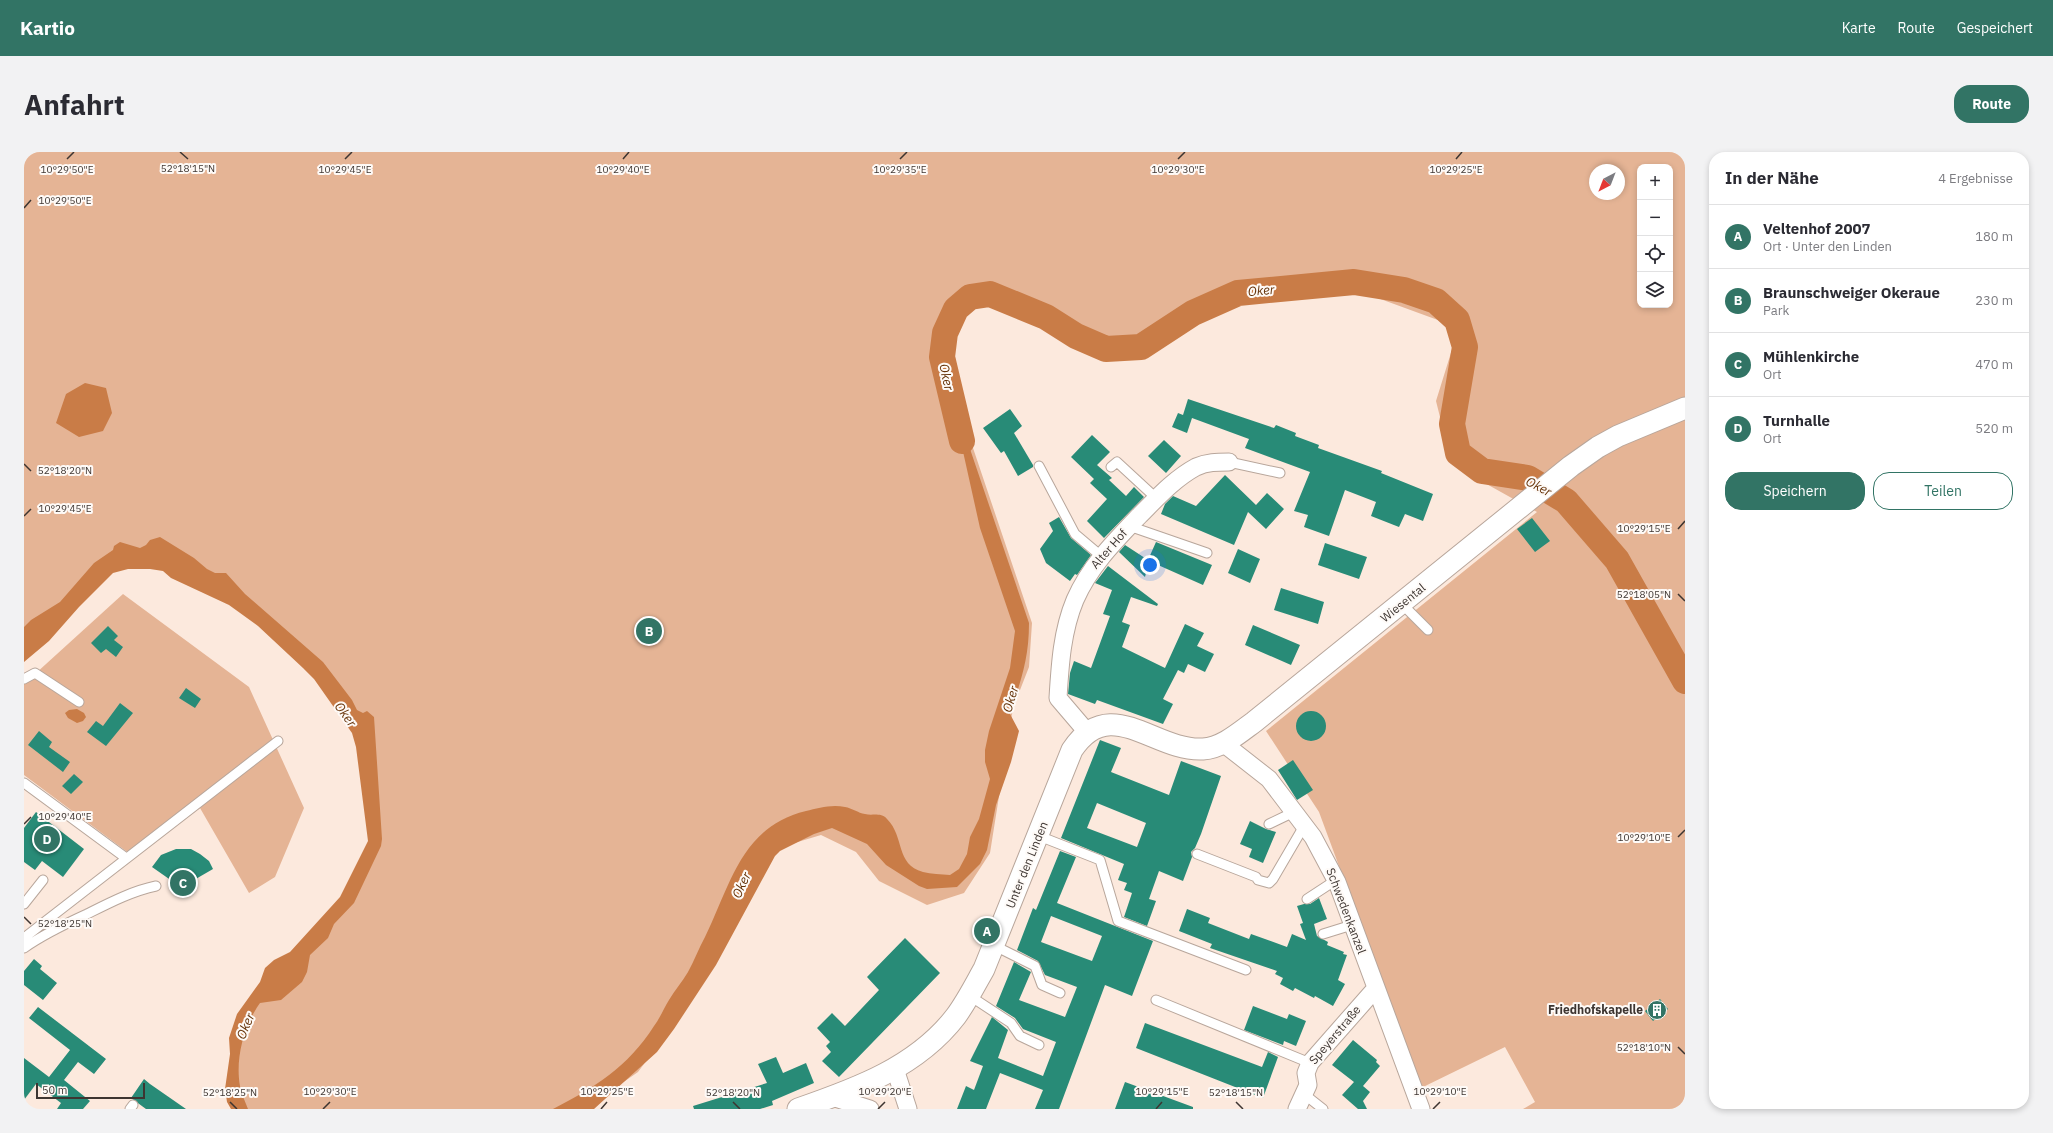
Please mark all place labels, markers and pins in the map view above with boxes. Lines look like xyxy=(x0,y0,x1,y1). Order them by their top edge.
pin: B xyxy=(636,616,662,646)
pin: D xyxy=(34,824,60,854)
pin: C xyxy=(170,868,196,898)
pin: A xyxy=(974,916,1000,946)
building icon: Friedhofskapelle xyxy=(1646,999,1668,1021)
place label: Friedhofskapelle xyxy=(1548,1002,1643,1017)

